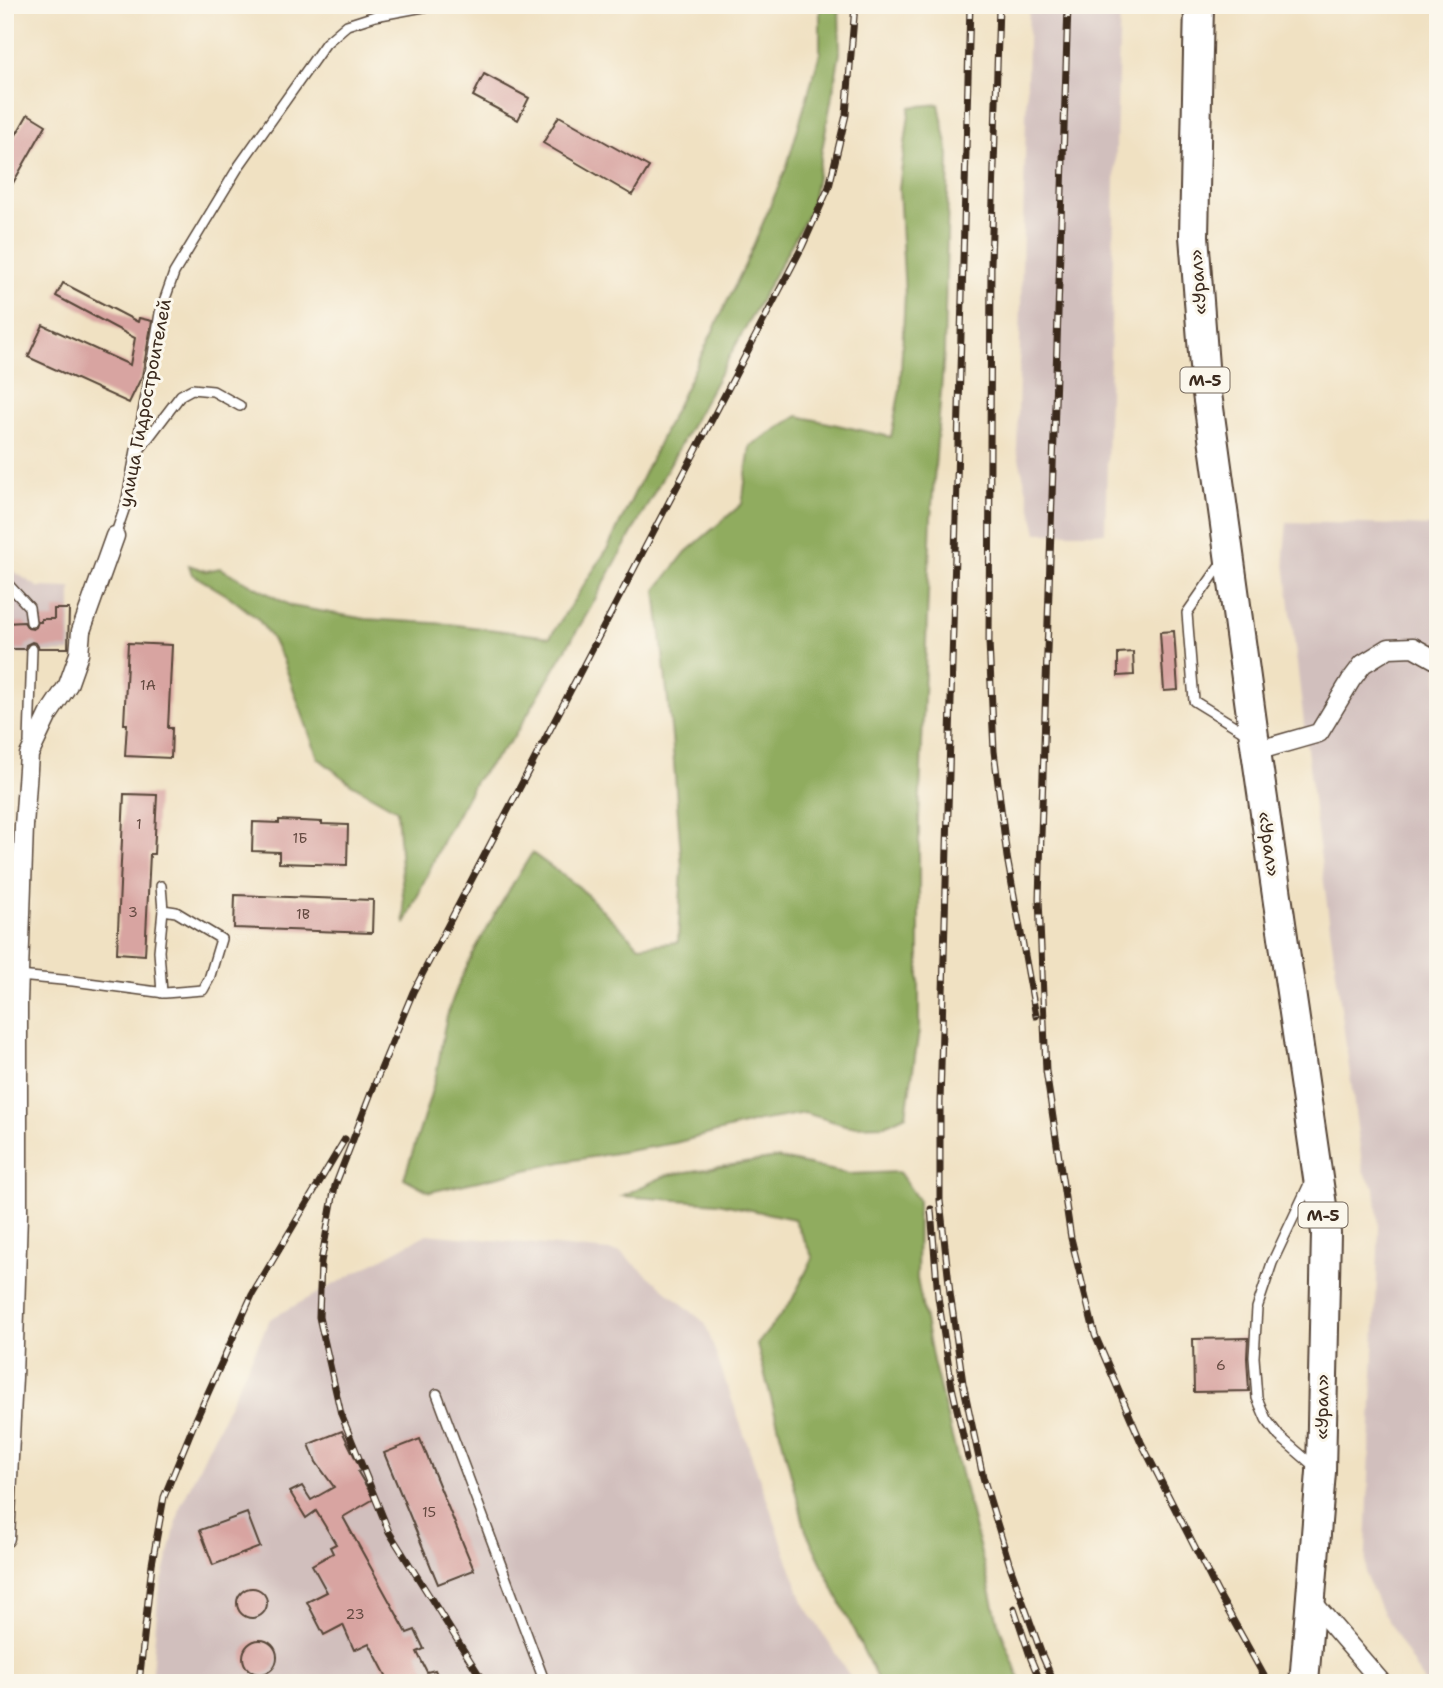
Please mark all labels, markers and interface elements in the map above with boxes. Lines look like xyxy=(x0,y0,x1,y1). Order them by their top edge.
street label: «Урал» xyxy=(1184,249,1212,315)
street label: улица Гидростроителей xyxy=(113,296,177,509)
road number: М-5 xyxy=(1180,368,1230,392)
house number: 1А xyxy=(140,676,156,694)
street label: «Урал» xyxy=(1253,810,1285,878)
house number: 1 xyxy=(136,815,142,833)
house number: 1Б xyxy=(292,829,308,847)
house number: 3 xyxy=(128,903,138,921)
house number: 1В xyxy=(296,905,310,923)
road number: М-5 xyxy=(1298,1203,1348,1228)
house number: 6 xyxy=(1216,1356,1226,1374)
street label: «Урал» xyxy=(1309,1374,1335,1440)
house number: 15 xyxy=(422,1503,436,1521)
house number: 23 xyxy=(346,1605,364,1623)

